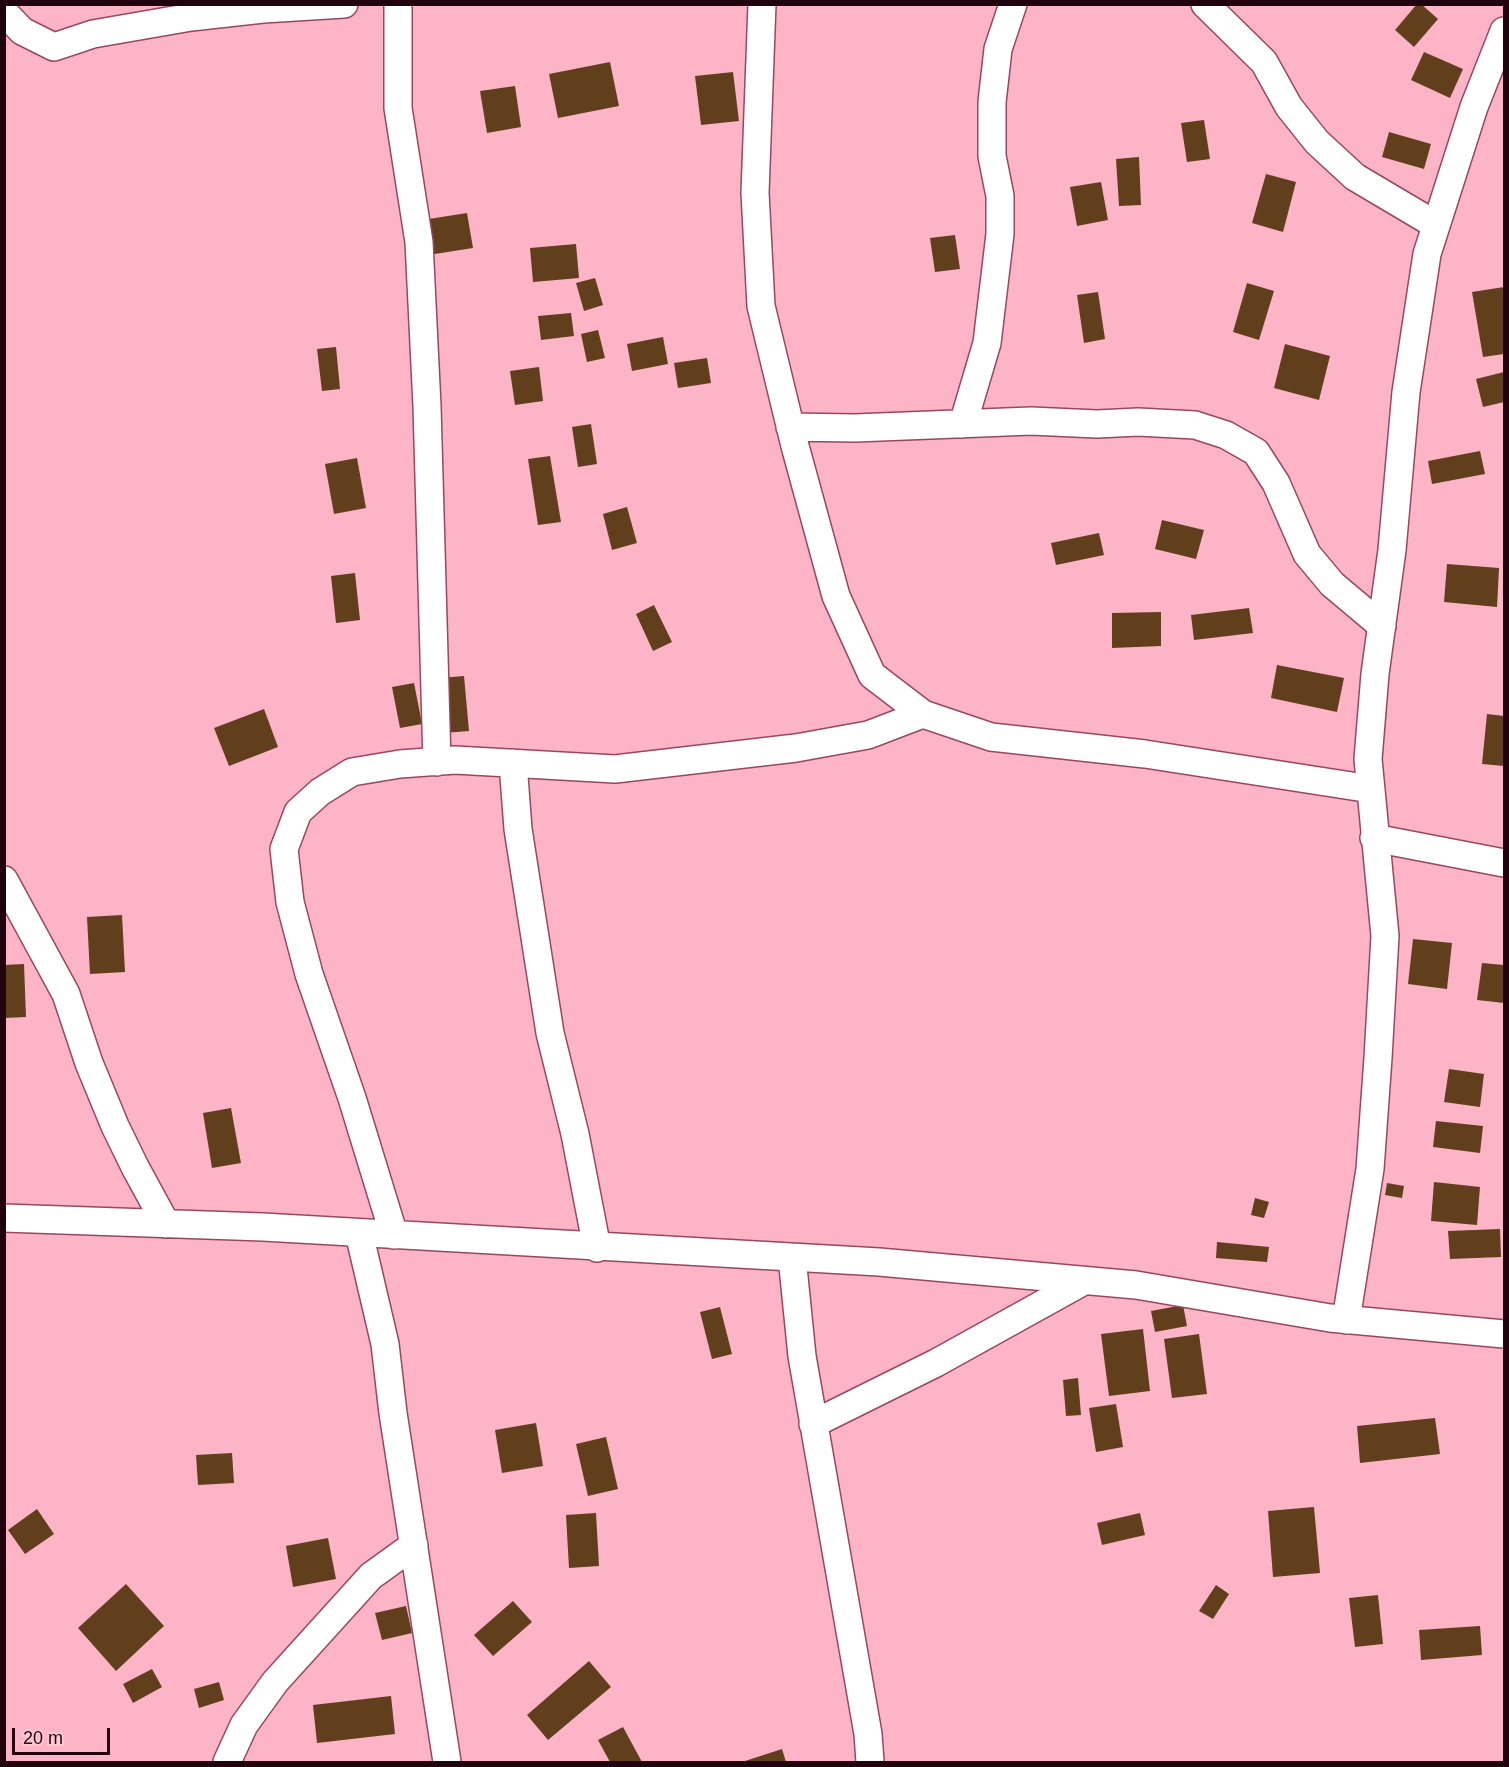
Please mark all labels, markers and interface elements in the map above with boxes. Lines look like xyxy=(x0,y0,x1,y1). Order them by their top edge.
scale bar xyxy=(15,1716,112,1754)
text: 20 m xyxy=(23,1728,63,1748)

